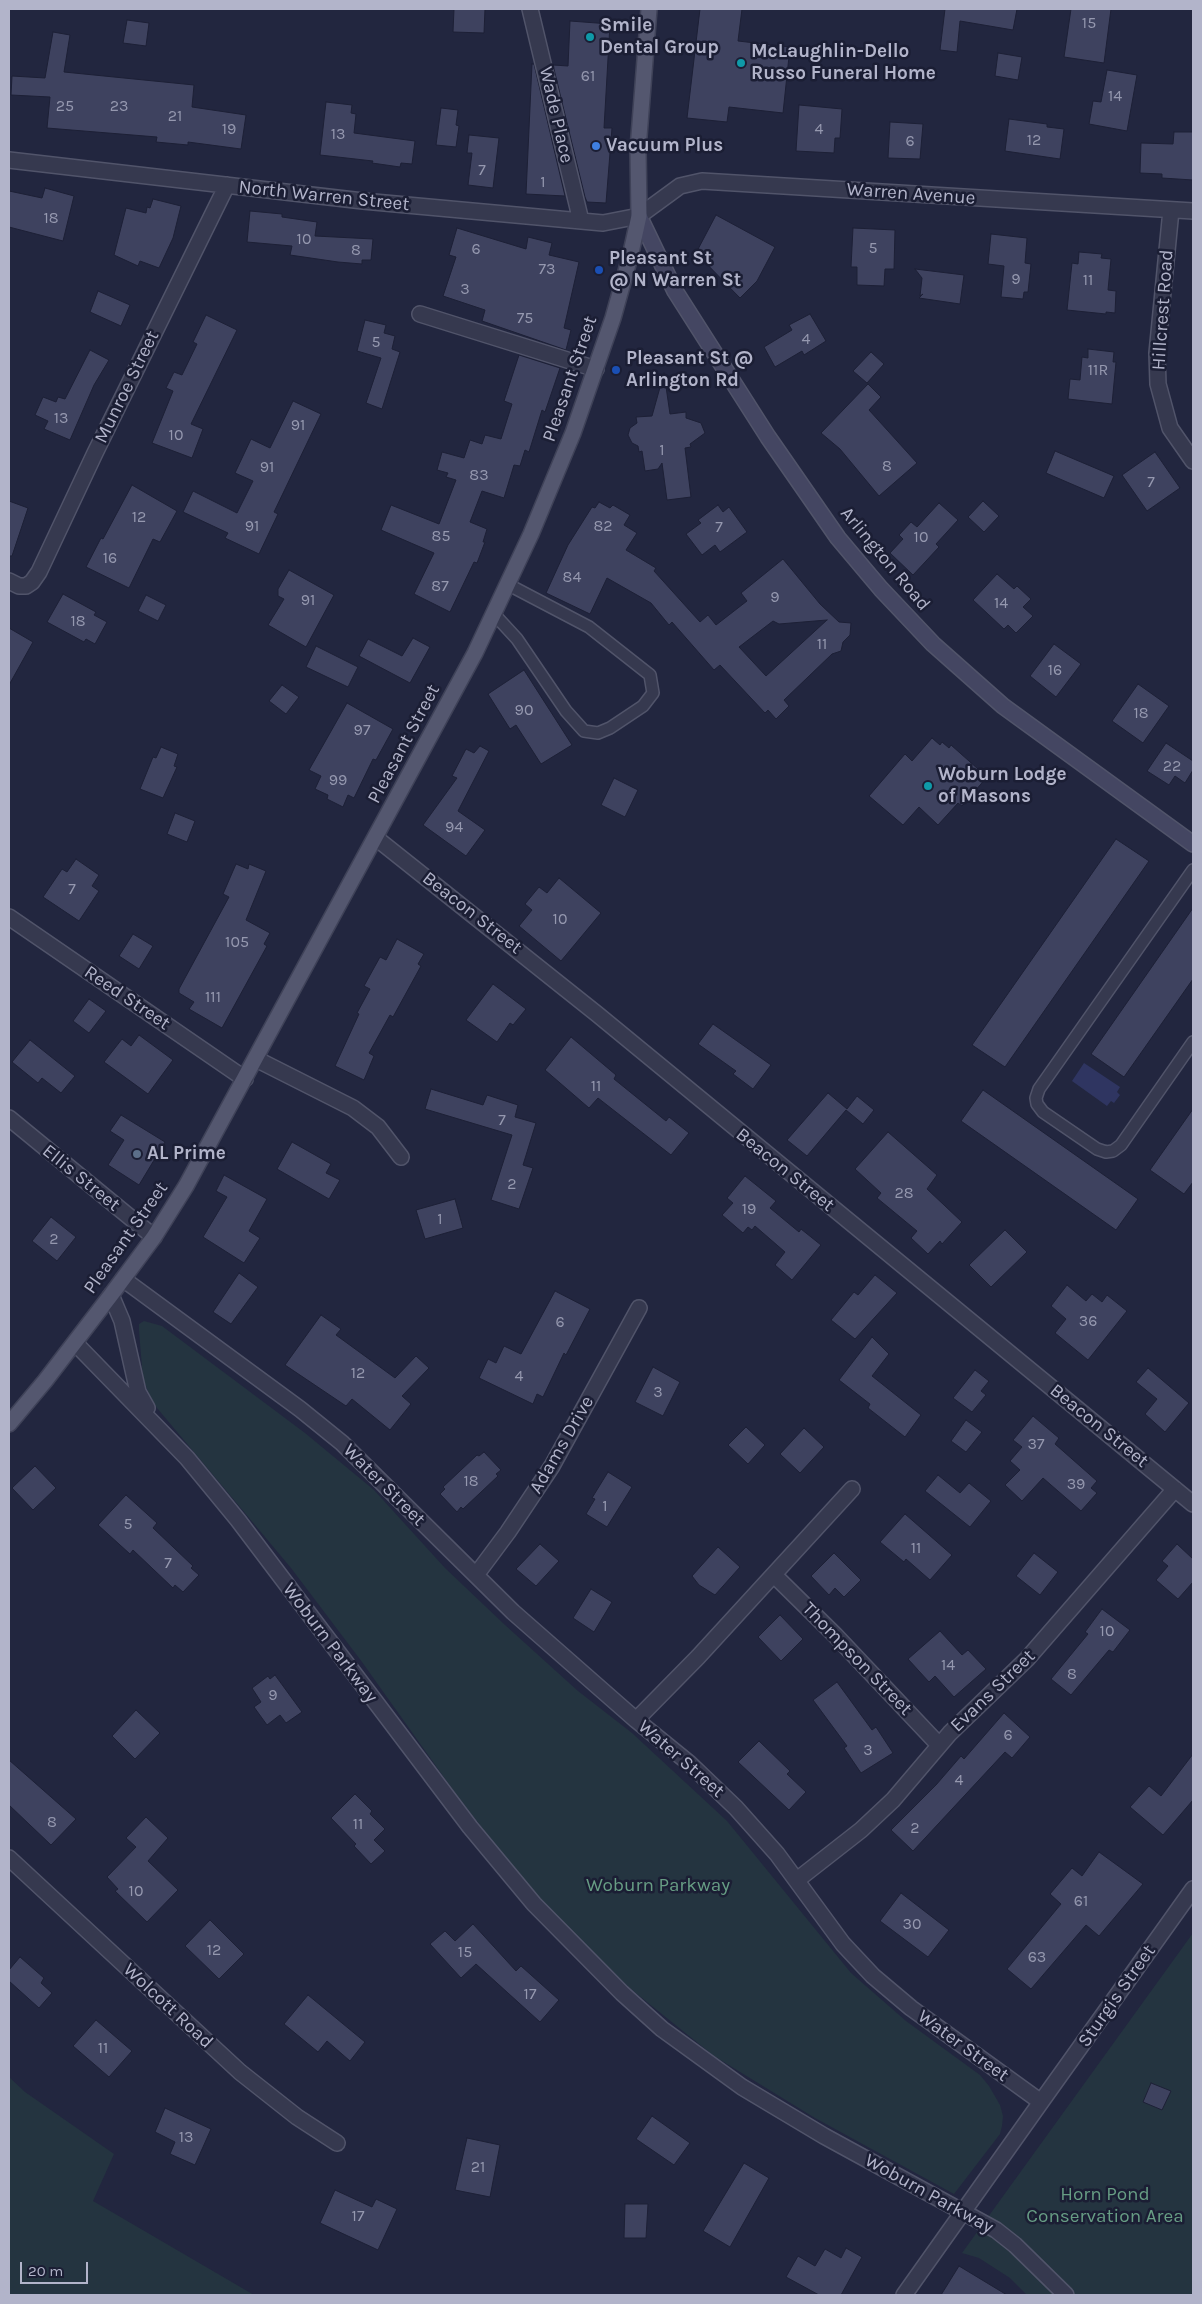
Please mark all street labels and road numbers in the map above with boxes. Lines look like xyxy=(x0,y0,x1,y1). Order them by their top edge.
street label: Wade Place xyxy=(534,65,578,165)
street label: North Warren Street xyxy=(237,176,411,216)
street label: Warren Avenue xyxy=(846,178,976,210)
street label: Hillcrest Road xyxy=(1147,249,1179,371)
street label: Pleasant Street xyxy=(538,313,602,445)
street label: Munroe Street xyxy=(90,327,164,447)
street label: Arlington Road xyxy=(835,503,935,615)
street label: Pleasant Street xyxy=(363,680,445,808)
street label: Beacon Street xyxy=(418,867,526,959)
street label: Reed Street xyxy=(80,961,174,1035)
street label: Beacon Street xyxy=(731,1123,839,1217)
street label: Ellis Street xyxy=(37,1140,125,1216)
street label: Pleasant Street xyxy=(79,1177,173,1299)
street label: Beacon Street xyxy=(1045,1379,1153,1473)
street label: Adams Drive xyxy=(525,1392,599,1498)
street label: Water Street xyxy=(338,1439,430,1531)
street label: Woburn Parkway xyxy=(278,1579,382,1707)
street label: Thompson Street xyxy=(797,1598,917,1720)
street label: Evans Street xyxy=(946,1645,1040,1737)
street label: Water Street xyxy=(633,1715,729,1803)
street label: Sturgis Street xyxy=(1073,1940,1161,2052)
street label: Wolcott Road xyxy=(118,1959,218,2053)
street label: Water Street xyxy=(913,2005,1013,2087)
street label: Woburn Parkway xyxy=(861,2149,997,2239)

